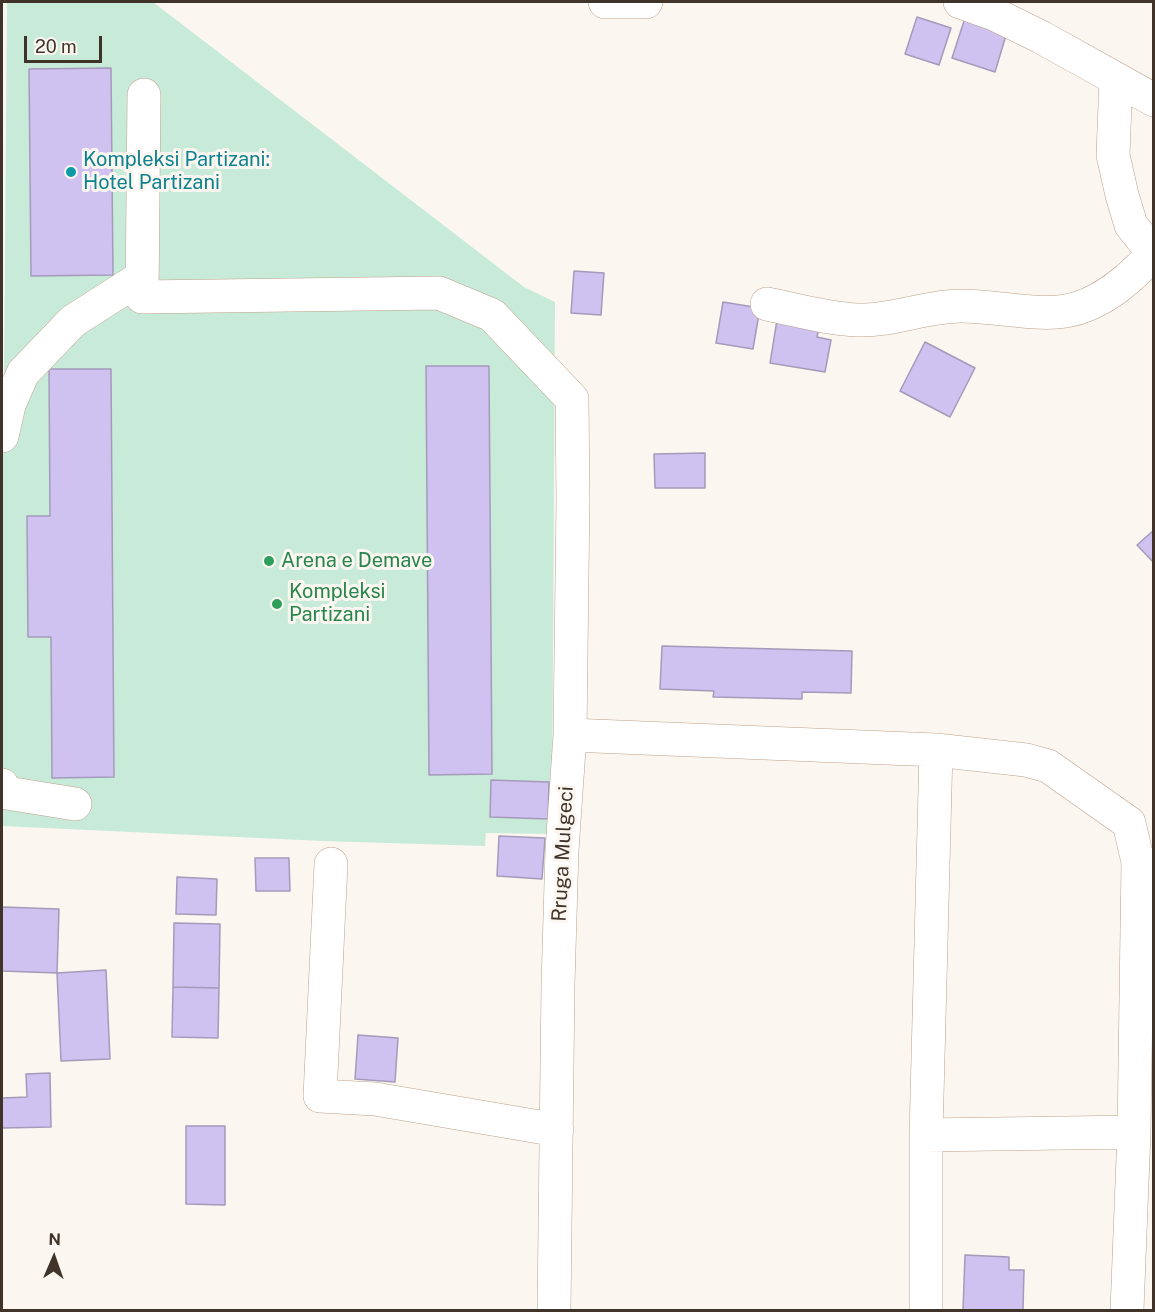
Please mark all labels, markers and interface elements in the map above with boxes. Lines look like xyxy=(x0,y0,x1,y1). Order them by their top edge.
scale bar xyxy=(27,24,105,62)
text: 20 m xyxy=(35,36,77,57)
place label: Kompleksi Partizani: Hotel Partizani xyxy=(83,148,270,195)
marker: Kompleksi Partizani: Hotel Partizani xyxy=(64,165,78,179)
place label: Arena e Demave xyxy=(281,549,432,573)
marker: Arena e Demave xyxy=(262,554,276,568)
place label: Kompleksi Partizani xyxy=(289,580,386,627)
marker: Kompleksi Partizani xyxy=(270,597,284,611)
street label: Rruga Mulgeci xyxy=(547,786,579,922)
north arrow xyxy=(24,1228,84,1288)
text: N xyxy=(48,1230,61,1249)

